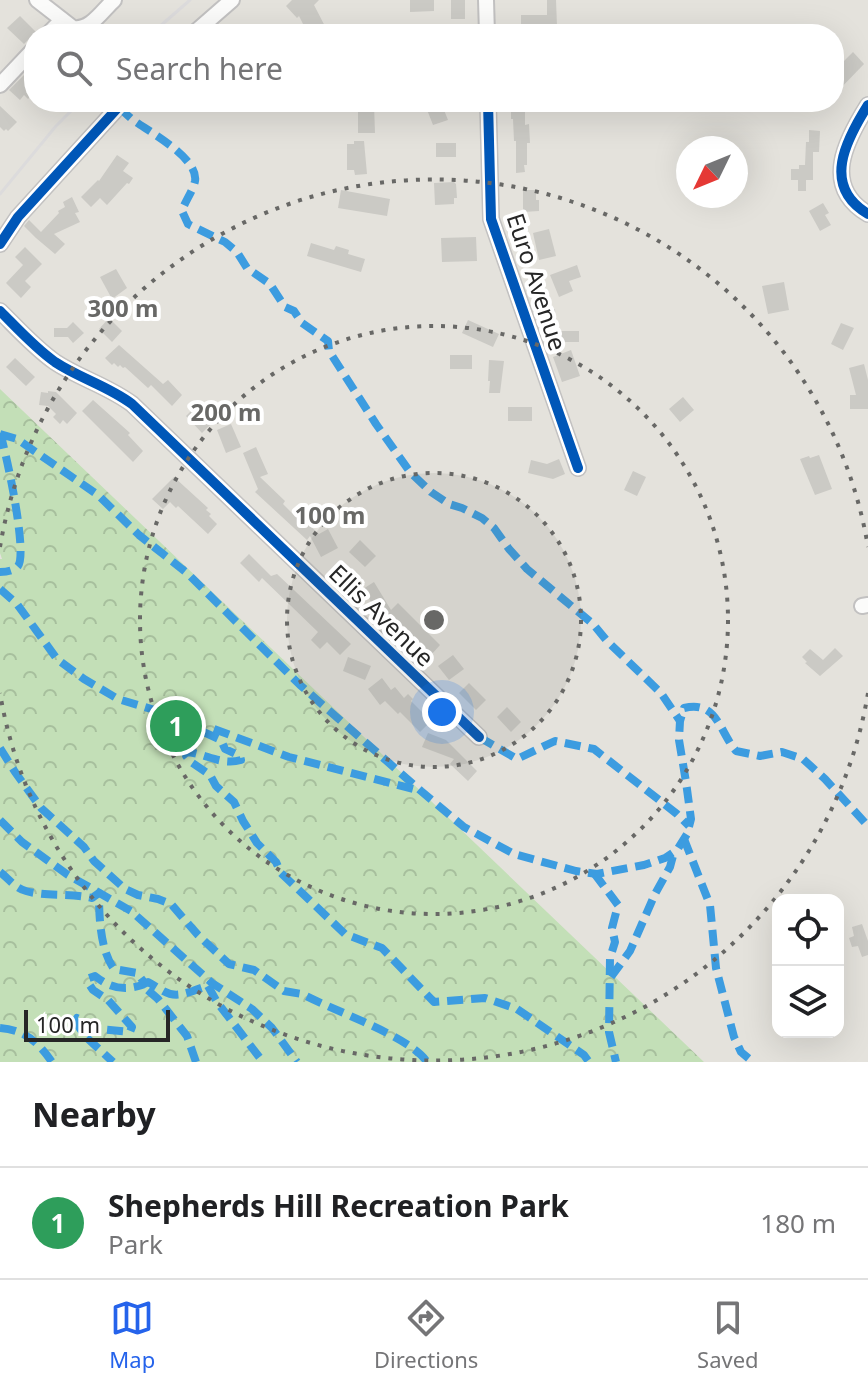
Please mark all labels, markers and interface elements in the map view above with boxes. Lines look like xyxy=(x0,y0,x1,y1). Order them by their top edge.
search box xyxy=(24,24,844,112)
icon: search xyxy=(52,46,96,90)
text: Search here xyxy=(116,48,283,89)
north arrow xyxy=(676,136,748,208)
street label: Euro Avenue xyxy=(500,209,575,354)
text: 300 m xyxy=(88,291,158,324)
text: 200 m xyxy=(191,395,261,428)
text: 100 m xyxy=(295,498,365,531)
street label: Ellis Avenue xyxy=(322,557,442,673)
centre of rings xyxy=(420,606,448,634)
your location xyxy=(422,692,462,732)
pin: 1 xyxy=(150,696,202,756)
map controls xyxy=(772,894,844,1038)
button: locate xyxy=(772,894,844,966)
button: layers xyxy=(772,966,844,1038)
scale bar xyxy=(24,1006,170,1042)
text: 100 m xyxy=(36,1009,100,1039)
text: Nearby xyxy=(32,1091,156,1137)
text: Shepherds Hill Recreation Park xyxy=(108,1185,569,1226)
text: 1 xyxy=(51,1205,65,1241)
text: 180 m xyxy=(760,1205,836,1241)
text: Park xyxy=(108,1226,163,1262)
tab: Map xyxy=(109,1296,155,1374)
tab: Directions xyxy=(374,1296,478,1374)
tab: Saved xyxy=(697,1296,759,1374)

